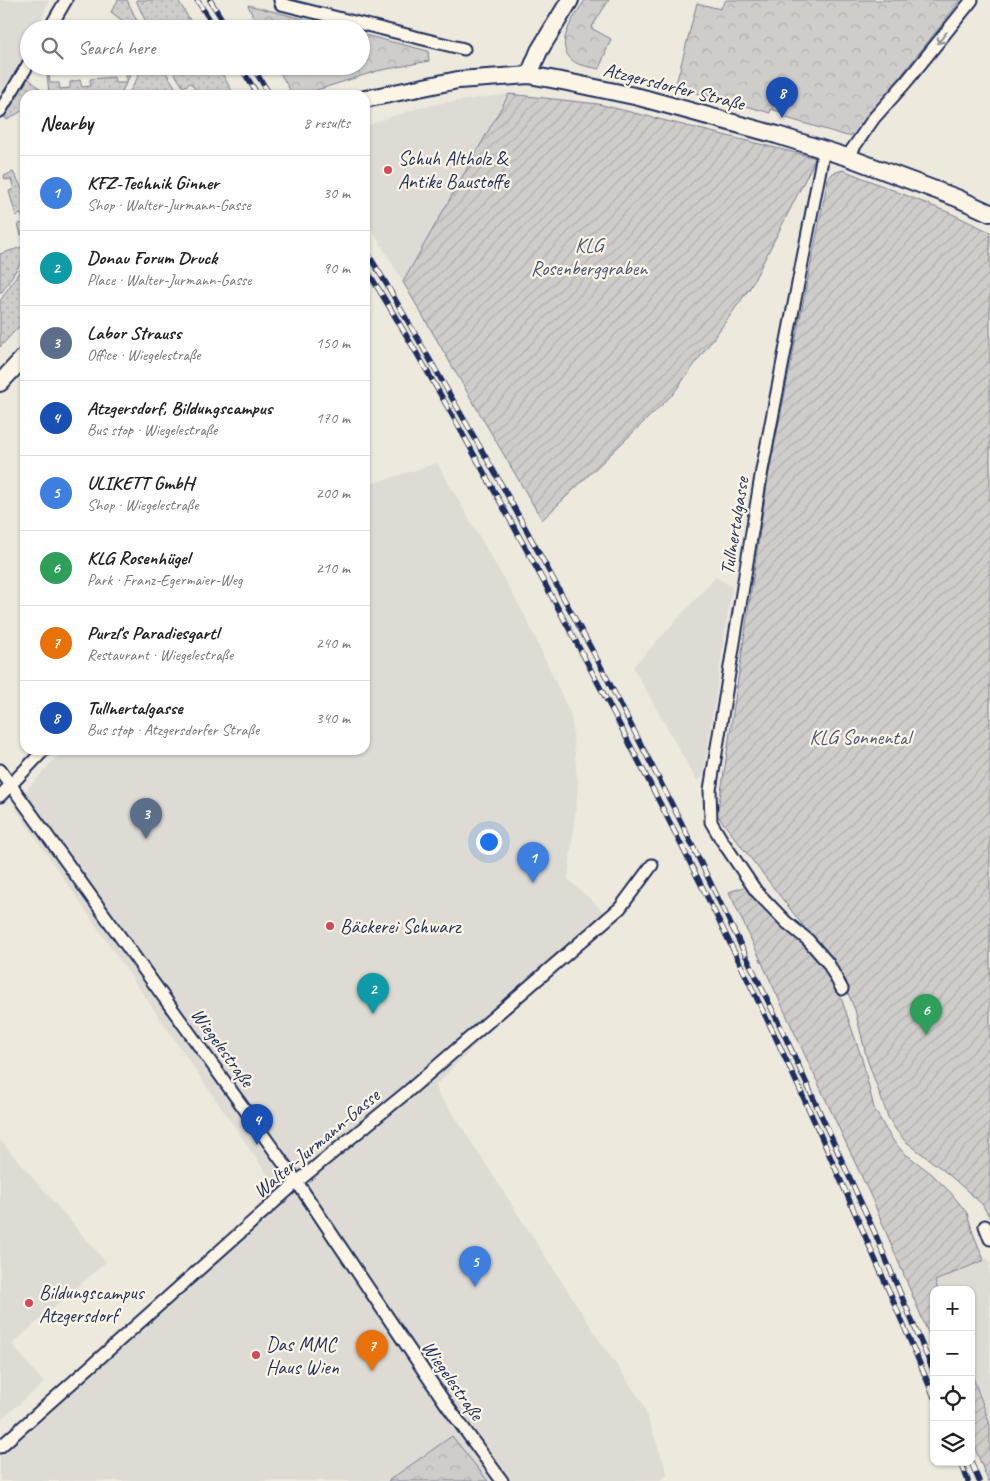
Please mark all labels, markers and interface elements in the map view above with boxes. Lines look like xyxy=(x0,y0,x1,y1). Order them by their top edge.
search box xyxy=(20,20,370,75)
one-way arrow xyxy=(936,32,948,45)
icon: search xyxy=(38,34,66,62)
text: Search here xyxy=(78,36,155,60)
street label: Atzgersdorfer Straße xyxy=(601,57,748,116)
pin: 8 xyxy=(766,77,798,118)
text: Nearby xyxy=(40,110,93,136)
text: 8 results xyxy=(303,113,350,133)
place label: Schuh Altholz & Antike Baustoffe xyxy=(398,146,510,194)
marker: Schuh Altholz & Antike Baustoffe xyxy=(382,164,394,176)
text: KFZ-Technik Ginner xyxy=(87,171,219,195)
text: 1 xyxy=(52,183,60,203)
text: 30 m xyxy=(323,183,350,203)
text: Shop · Walter-Jurmann-Gasse xyxy=(87,195,251,215)
park label: KLG Rosenberggraben xyxy=(531,233,648,281)
text: Donau Forum Druck xyxy=(87,246,217,270)
text: 2 xyxy=(52,258,60,278)
text: 90 m xyxy=(323,258,350,278)
text: Place · Walter-Jurmann-Gasse xyxy=(87,270,252,290)
text: Labor Strauss xyxy=(87,321,181,345)
text: 3 xyxy=(52,333,60,353)
text: 150 m xyxy=(316,333,350,353)
text: Office · Wiegelestraße xyxy=(87,345,201,365)
text: Atzgersdorf, Bildungscampus xyxy=(87,396,272,420)
text: 4 xyxy=(52,408,60,428)
text: 170 m xyxy=(316,408,350,428)
text: Bus stop · Wiegelestraße xyxy=(87,420,217,440)
text: ULIKETT GmbH xyxy=(87,471,193,495)
street label: Tullnertalgasse xyxy=(714,474,755,577)
text: 5 xyxy=(53,483,59,503)
text: 200 m xyxy=(316,483,350,503)
text: Shop · Wiegelestraße xyxy=(87,495,198,515)
text: KLG Rosenhügel xyxy=(87,546,190,570)
text: 6 xyxy=(52,558,60,578)
text: 210 m xyxy=(316,558,350,578)
text: Park · Franz-Egermaier-Weg xyxy=(87,570,243,590)
text: Purzl's Paradiesgartl xyxy=(87,621,219,645)
text: 7 xyxy=(52,633,60,653)
text: 240 m xyxy=(316,633,350,653)
text: Restaurant · Wiegelestraße xyxy=(87,645,233,665)
text: Tullnertalgasse xyxy=(87,696,183,720)
text: 8 xyxy=(52,708,60,728)
text: 340 m xyxy=(316,708,350,728)
text: Bus stop · Atzgersdorfer Straße xyxy=(87,720,259,740)
park label: KLG Sonnental xyxy=(809,725,914,750)
pin: 3 xyxy=(130,798,162,839)
your location xyxy=(476,829,502,855)
pin: 1 xyxy=(517,842,549,883)
place label: Bäckerei Schwarz xyxy=(340,914,462,939)
marker: Bäckerei Schwarz xyxy=(324,920,336,932)
pin: 2 xyxy=(357,973,389,1014)
pin: 6 xyxy=(910,994,942,1035)
street label: Wiegelestraße xyxy=(185,1003,261,1093)
street label: Walter-Jurmann-Gasse xyxy=(248,1082,386,1203)
pin: 4 xyxy=(241,1104,273,1145)
pin: 5 xyxy=(459,1246,491,1287)
place label: Bildungscampus Atzgersdorf xyxy=(39,1280,146,1328)
map controls xyxy=(930,1286,975,1466)
button: + xyxy=(930,1286,975,1331)
marker: Bildungscampus Atzgersdorf xyxy=(23,1297,35,1309)
pin: 7 xyxy=(356,1330,388,1371)
button: − xyxy=(930,1331,975,1376)
place label: Das MMC Haus Wien xyxy=(266,1332,340,1380)
street label: Wiegelestraße xyxy=(416,1336,490,1426)
marker: Das MMC Haus Wien xyxy=(250,1349,262,1361)
button: locate xyxy=(930,1376,975,1421)
button: layers xyxy=(930,1421,975,1466)

